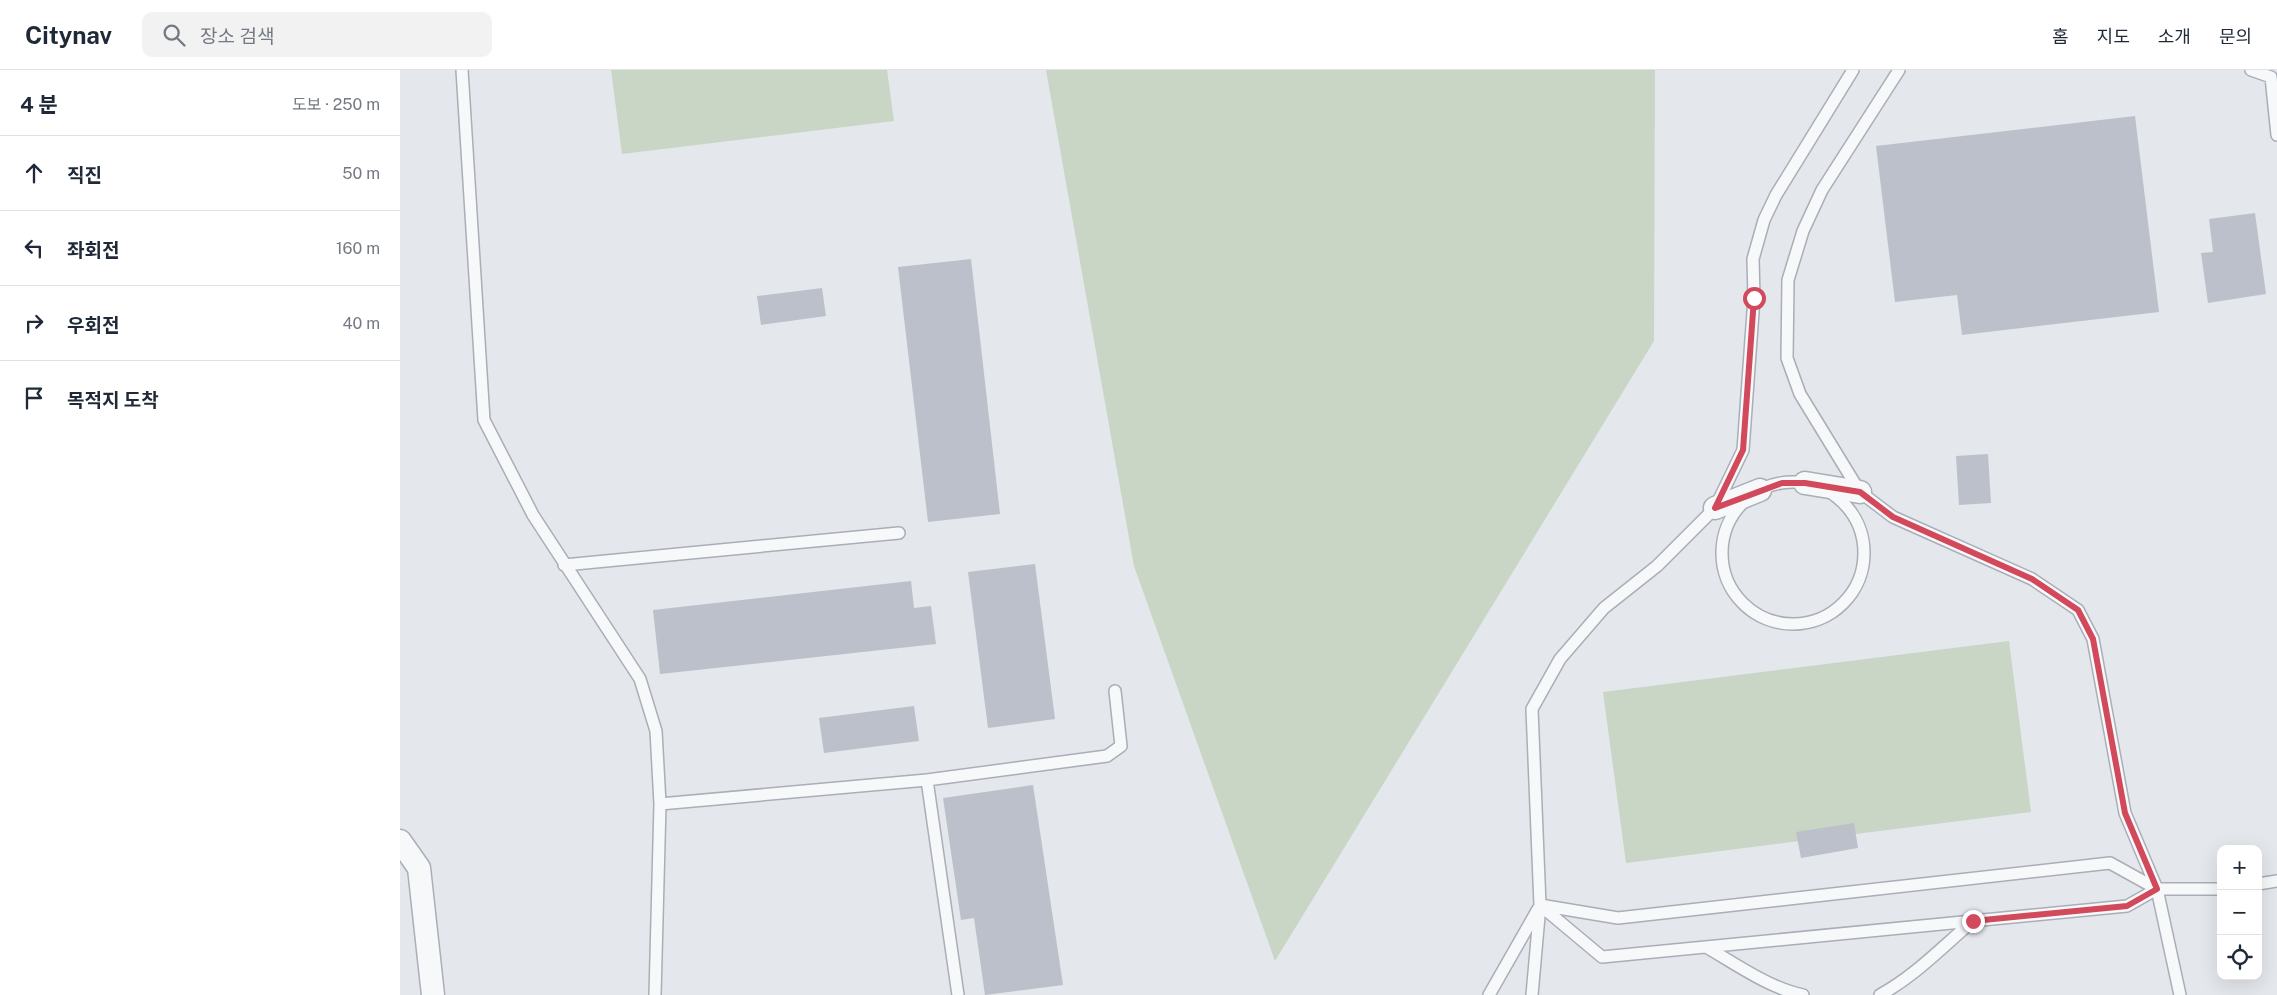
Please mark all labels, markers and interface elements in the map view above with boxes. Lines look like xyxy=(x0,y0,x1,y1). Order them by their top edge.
search box xyxy=(142,12,492,57)
text: Citynav xyxy=(25,21,112,49)
icon: search xyxy=(160,21,188,49)
text: 장소 검색 xyxy=(200,25,275,47)
text: 홈 xyxy=(2052,26,2069,47)
text: 지도 xyxy=(2097,26,2130,47)
text: 소개 xyxy=(2158,26,2191,47)
text: 문의 xyxy=(2219,26,2252,47)
text: 4 분 xyxy=(20,92,58,117)
text: 도보 · 250 m xyxy=(292,95,380,114)
icon: ahead xyxy=(20,159,48,187)
text: 직진 xyxy=(67,164,102,186)
text: 50 m xyxy=(342,164,380,183)
icon: left xyxy=(20,234,48,262)
text: 좌회전 xyxy=(67,239,119,261)
text: 160 m xyxy=(336,239,380,258)
route start xyxy=(1743,287,1766,310)
icon: right xyxy=(20,309,48,337)
text: 우회전 xyxy=(67,314,119,336)
text: 40 m xyxy=(342,314,380,333)
icon: arrive xyxy=(20,384,48,412)
text: 목적지 도착 xyxy=(67,389,159,411)
map controls xyxy=(2217,845,2262,980)
button: + xyxy=(2217,845,2262,890)
button: − xyxy=(2217,890,2262,935)
route end xyxy=(1962,910,1985,933)
button: locate xyxy=(2217,935,2262,980)

